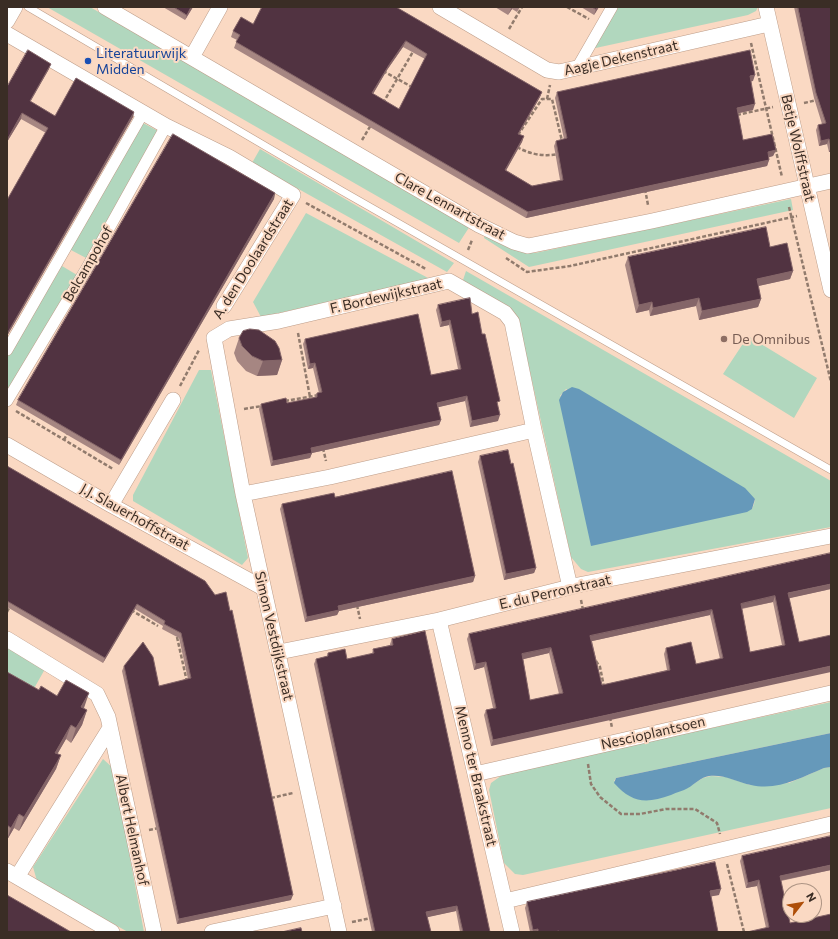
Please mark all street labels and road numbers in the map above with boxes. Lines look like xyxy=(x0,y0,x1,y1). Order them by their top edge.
street label: Aagje Dekenstraat xyxy=(562,37,680,79)
street label: Betje Wolffstraat xyxy=(778,93,818,203)
street label: Clare Lennartstraat xyxy=(392,169,508,243)
street label: A. den Doolaardstraat xyxy=(209,196,297,322)
street label: Belcampohof xyxy=(60,223,116,305)
street label: F. Bordewijkstraat xyxy=(328,275,444,317)
street label: J.J. Slauerhoffstraat xyxy=(78,480,192,554)
street label: Simon Vestdijkstraat xyxy=(251,570,297,702)
street label: E. du Perronstraat xyxy=(498,571,612,613)
street label: Menno ter Braakstraat xyxy=(452,704,500,848)
street label: Nescioplantsoen xyxy=(599,713,707,753)
street label: Albert Helmanhof xyxy=(112,773,152,887)

